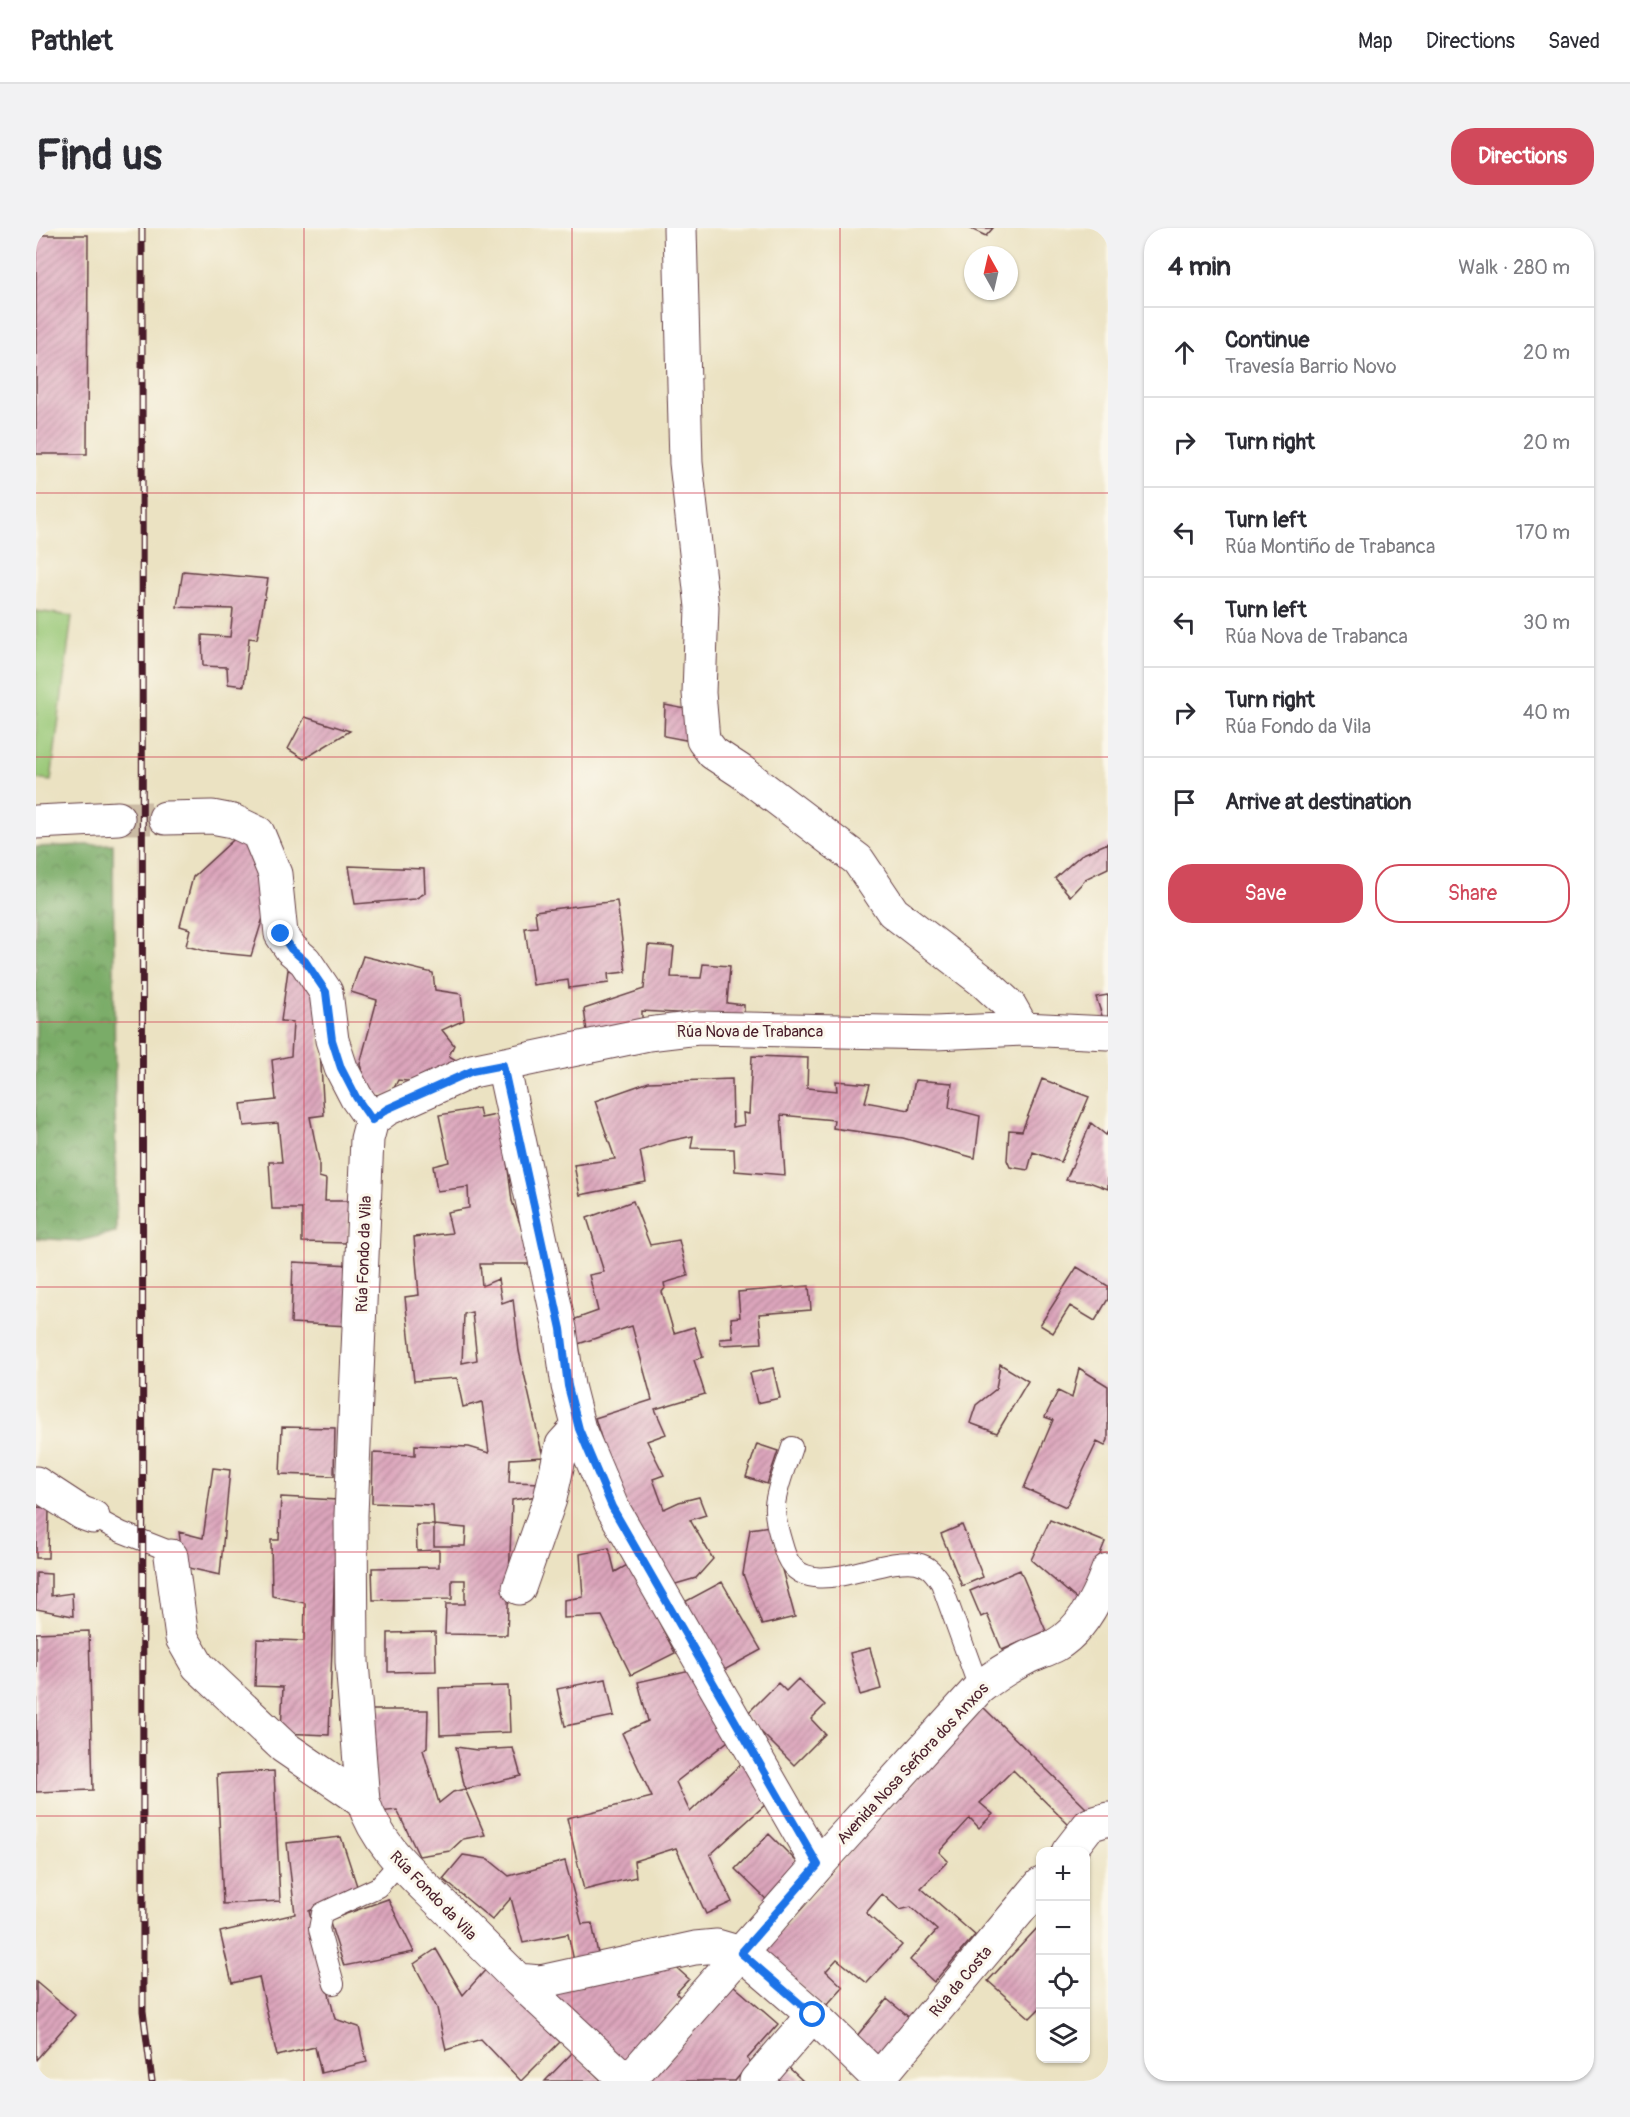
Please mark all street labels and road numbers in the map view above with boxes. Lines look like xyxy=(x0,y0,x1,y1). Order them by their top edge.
street label: Rúa Nova de Trabanca xyxy=(677,1022,823,1042)
street label: Rúa Fondo da Vila xyxy=(352,1195,376,1313)
street label: Avenida Nosa Señora dos Anxos xyxy=(832,1679,993,1849)
street label: Rúa Fondo da Vila xyxy=(386,1847,481,1945)
street label: Rúa da Costa xyxy=(925,1942,996,2021)

